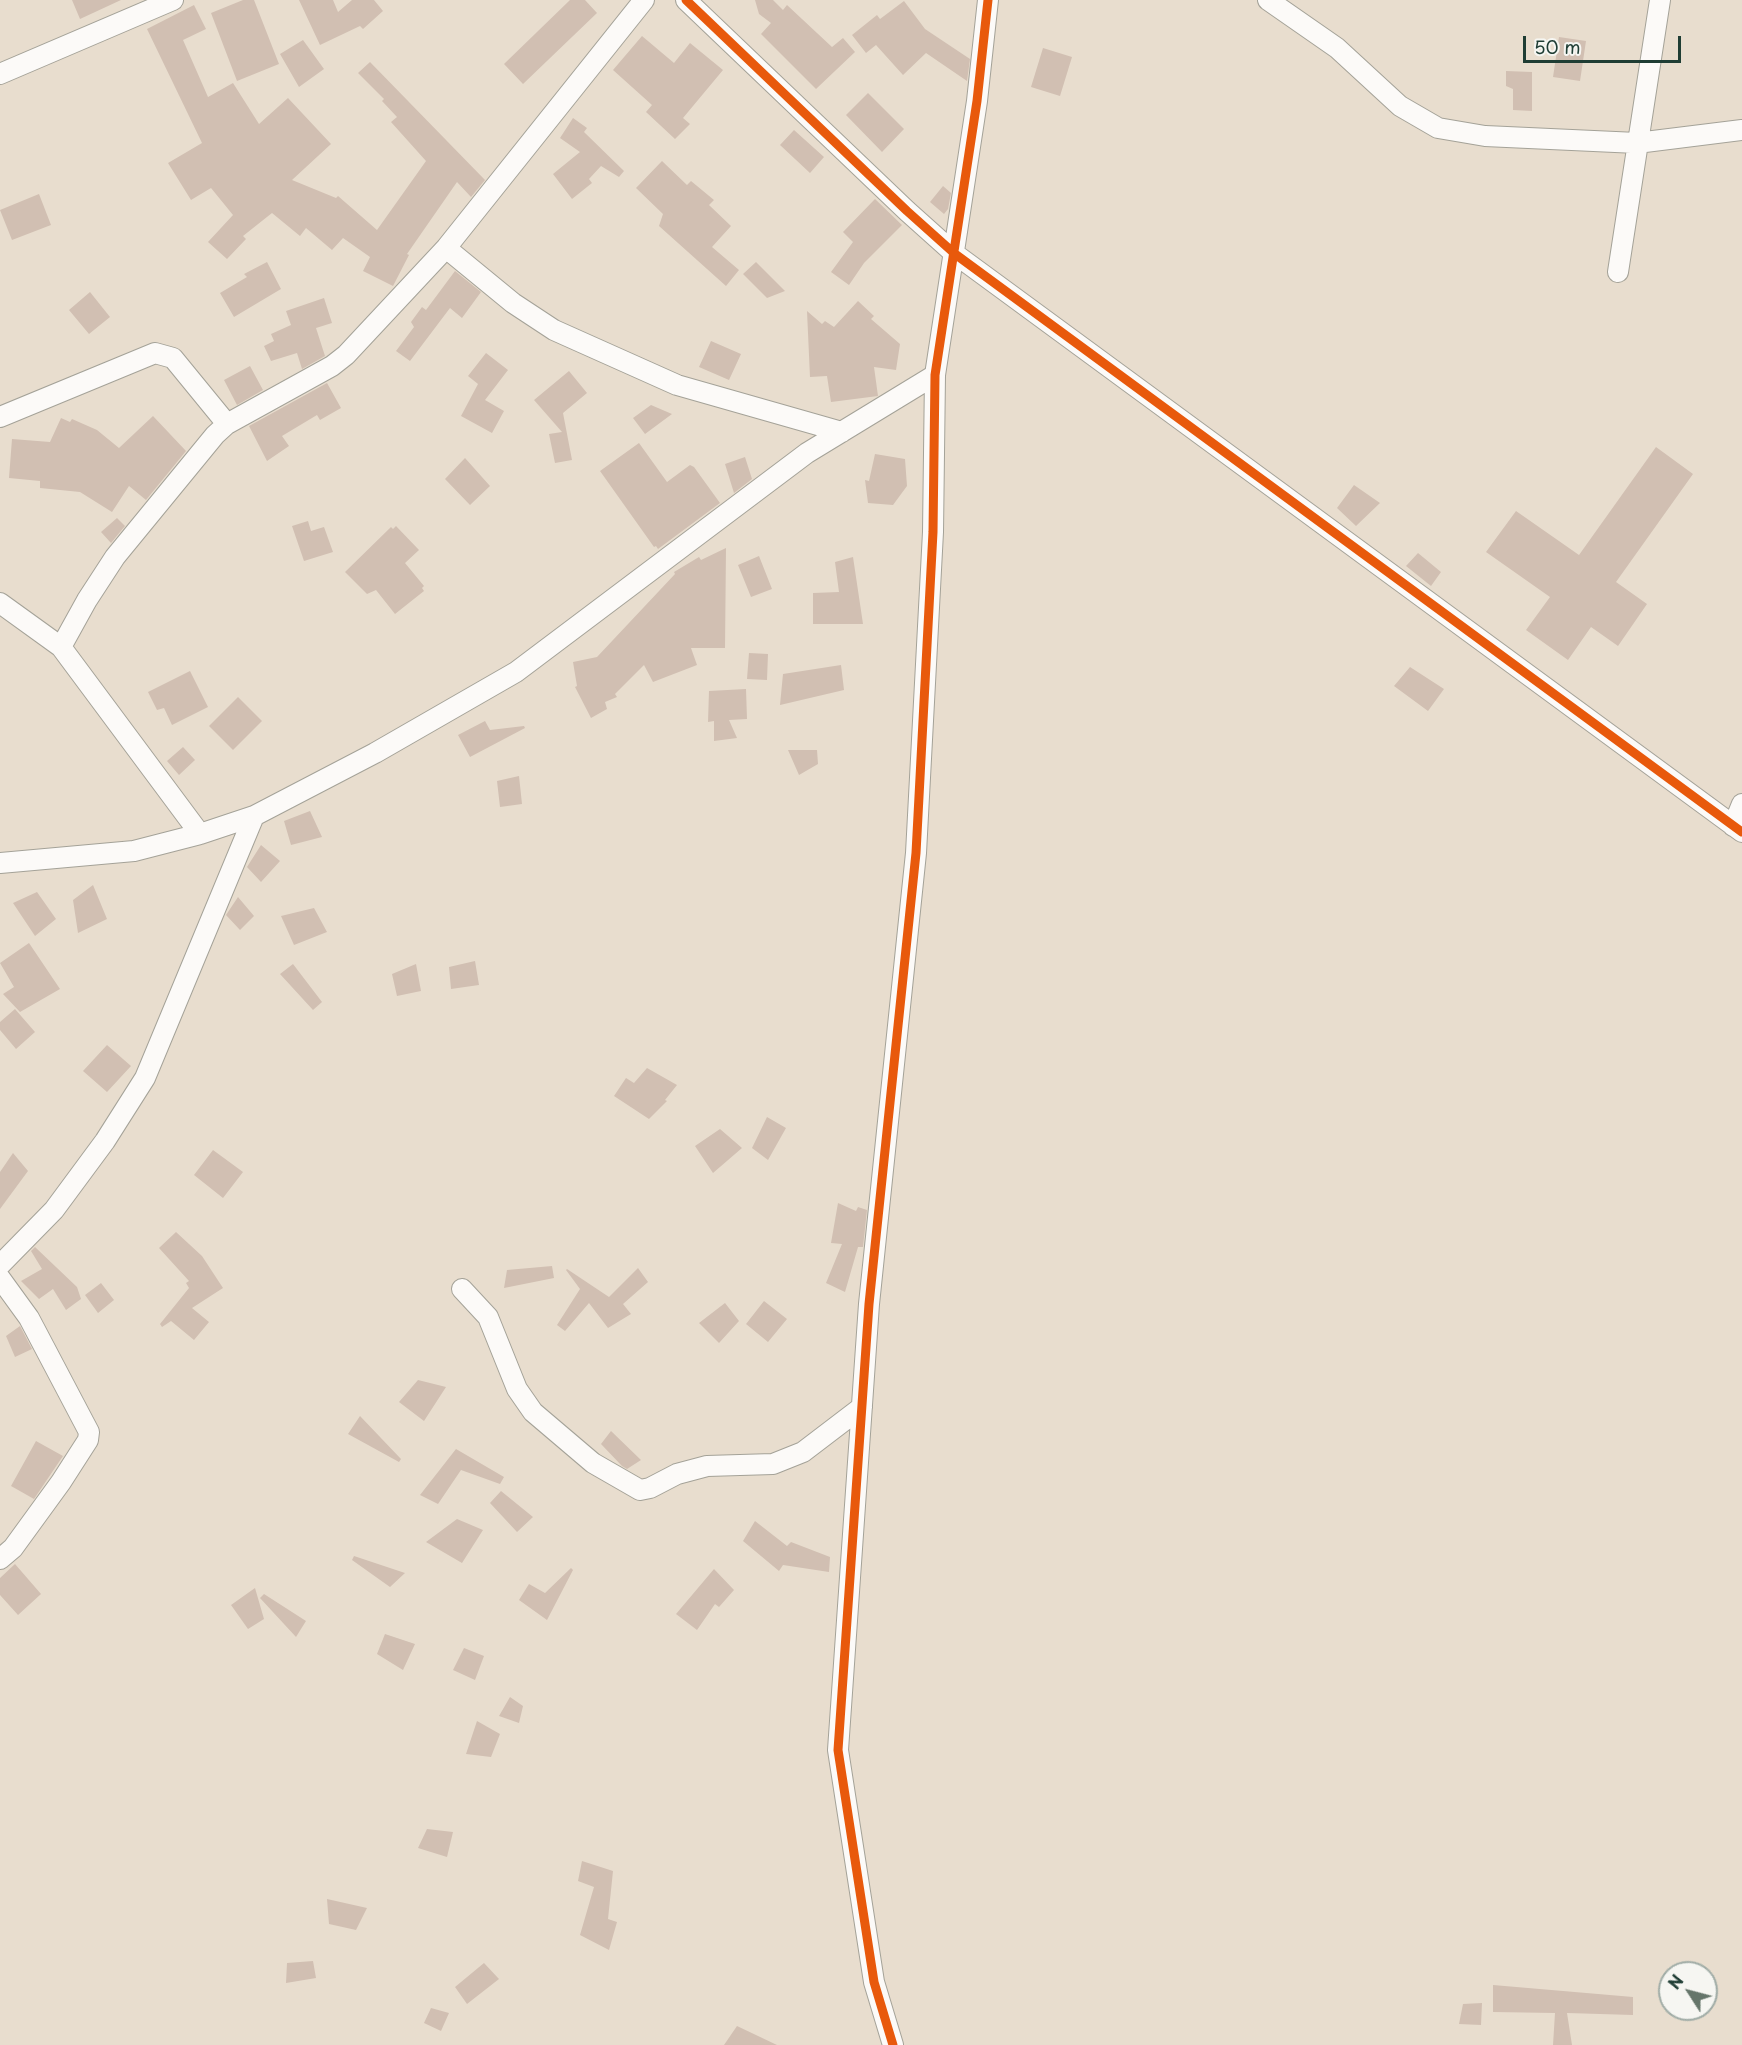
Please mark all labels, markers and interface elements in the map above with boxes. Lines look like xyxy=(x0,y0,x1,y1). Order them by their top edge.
scale bar xyxy=(1526,24,1684,62)
text: 50 m xyxy=(1534,33,1581,60)
north arrow xyxy=(1658,1961,1718,2021)
text: N xyxy=(1662,1969,1688,1994)

